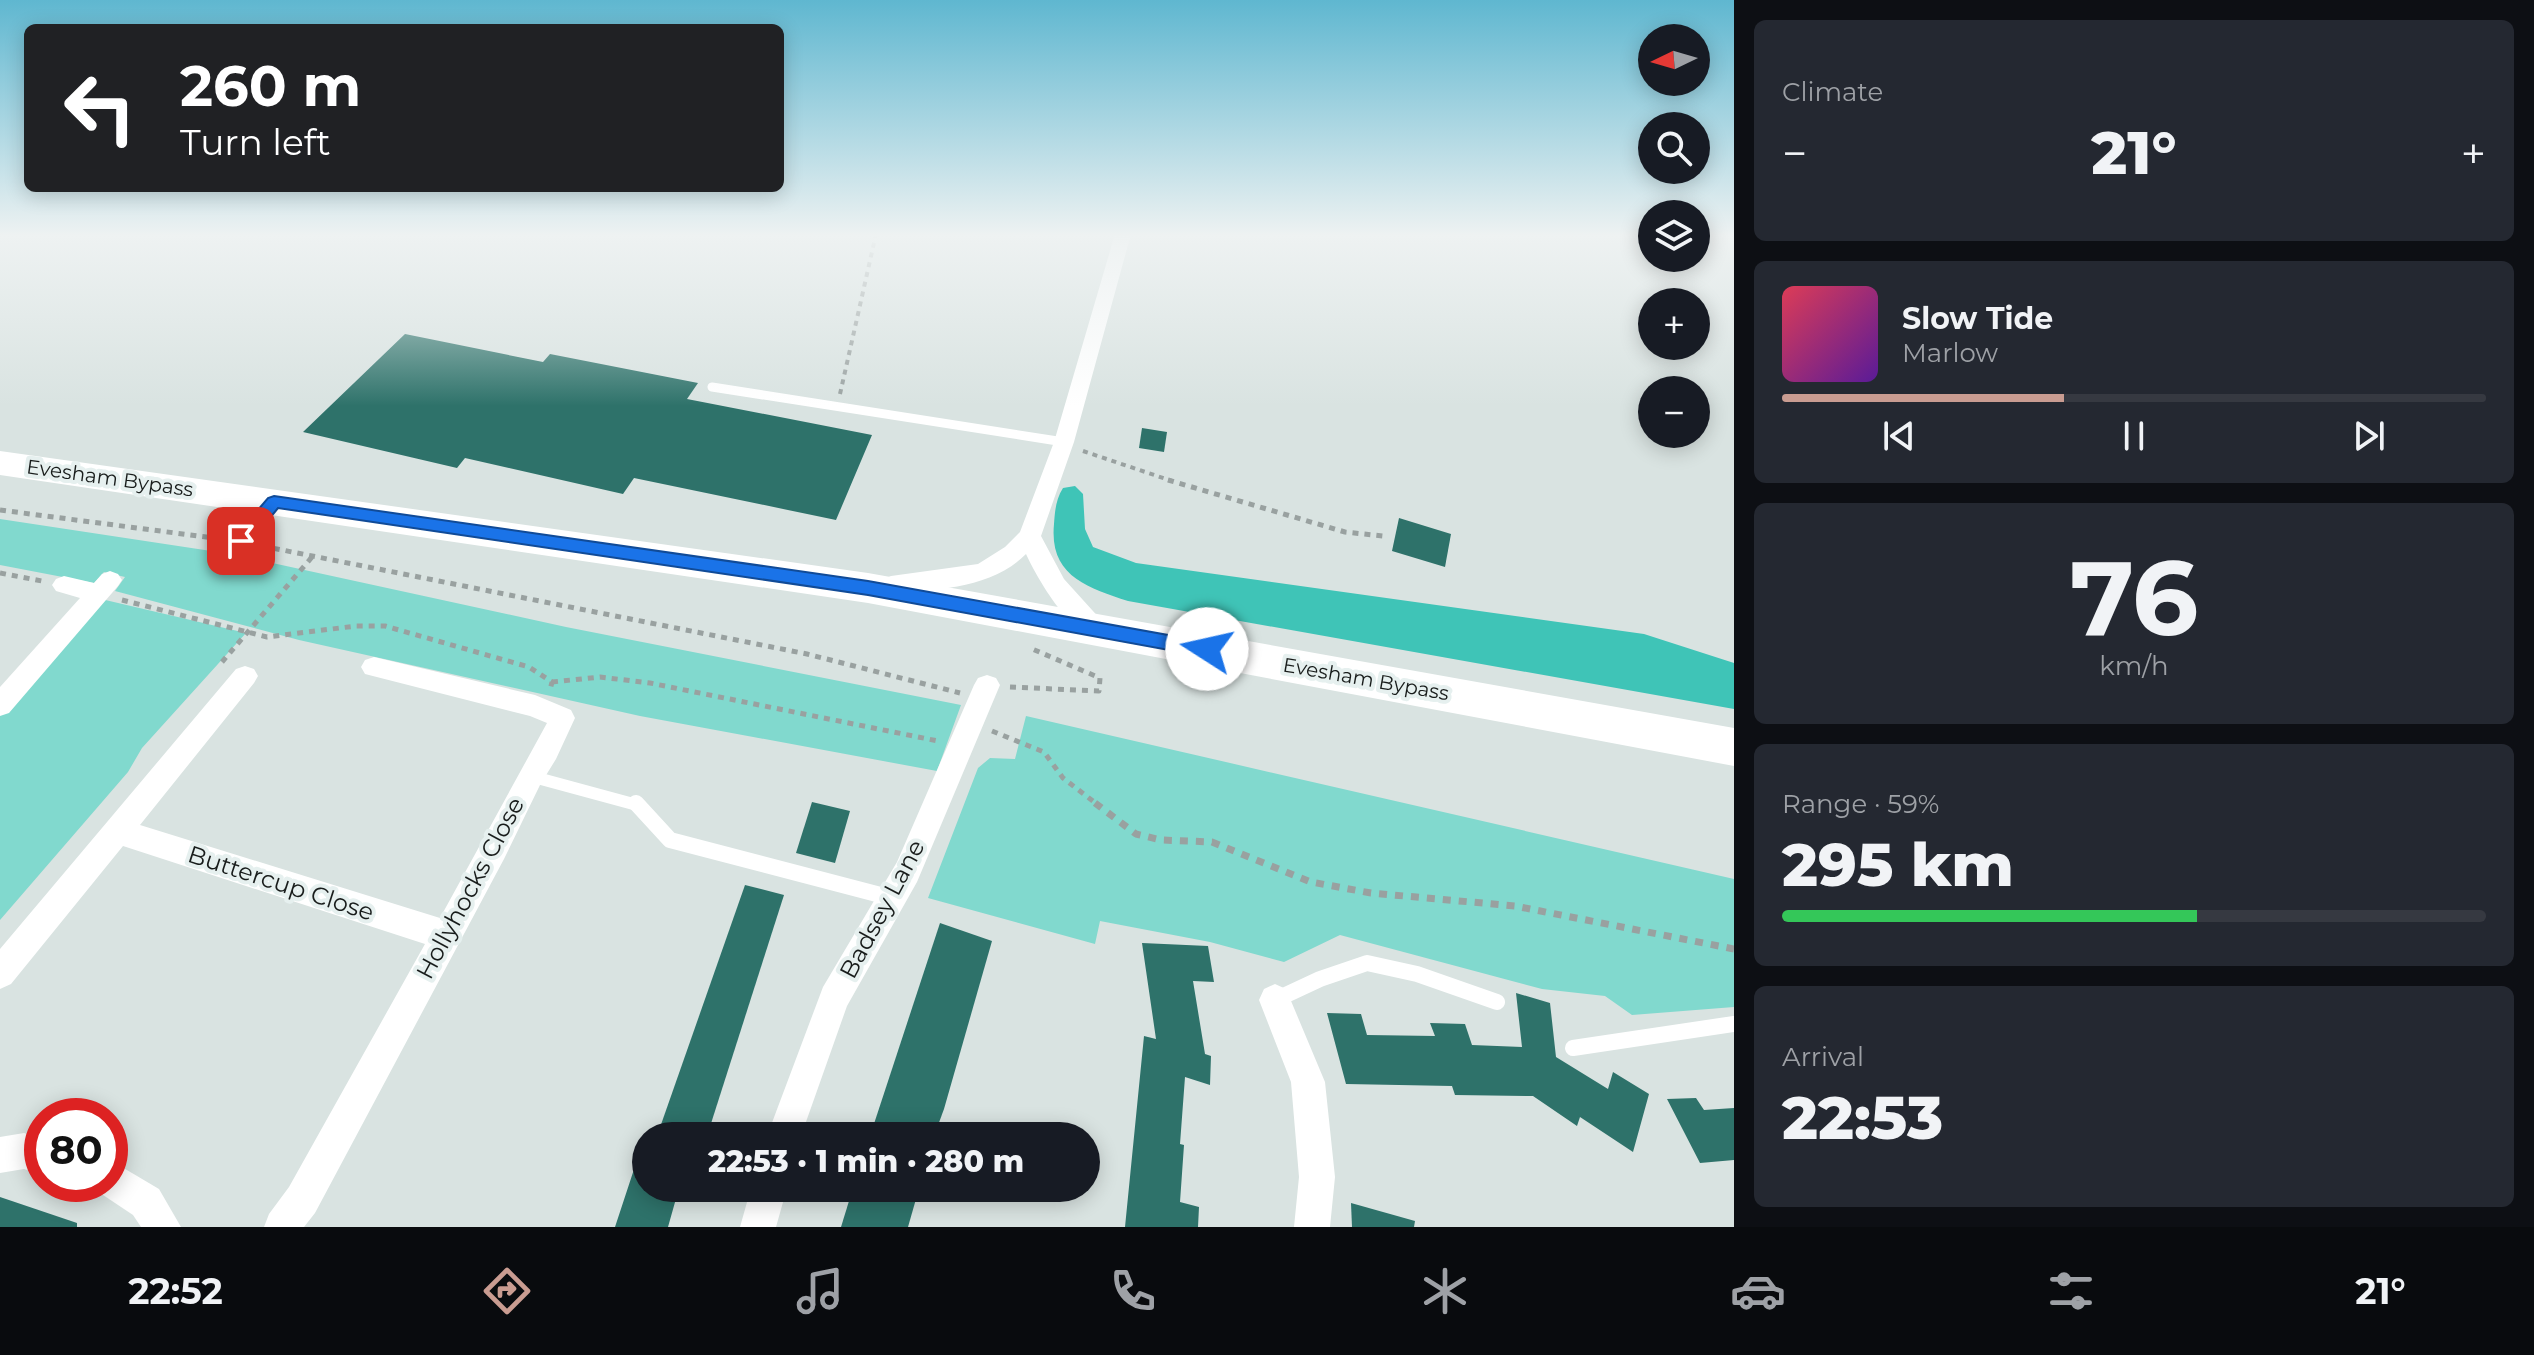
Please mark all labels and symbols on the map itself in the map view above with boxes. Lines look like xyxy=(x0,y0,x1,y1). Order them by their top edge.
north arrow xyxy=(1638,24,1710,96)
street label: Evesham Bypass xyxy=(25,454,195,502)
pin xyxy=(207,507,275,575)
position arrow xyxy=(1165,607,1249,691)
street label: Evesham Bypass xyxy=(1281,653,1451,705)
street label: Hollyhocks Close xyxy=(410,792,530,984)
street label: Badsey Lane xyxy=(833,835,931,983)
street label: Buttercup Close xyxy=(184,839,378,927)
speed limit sign: 80 xyxy=(24,1098,128,1202)

